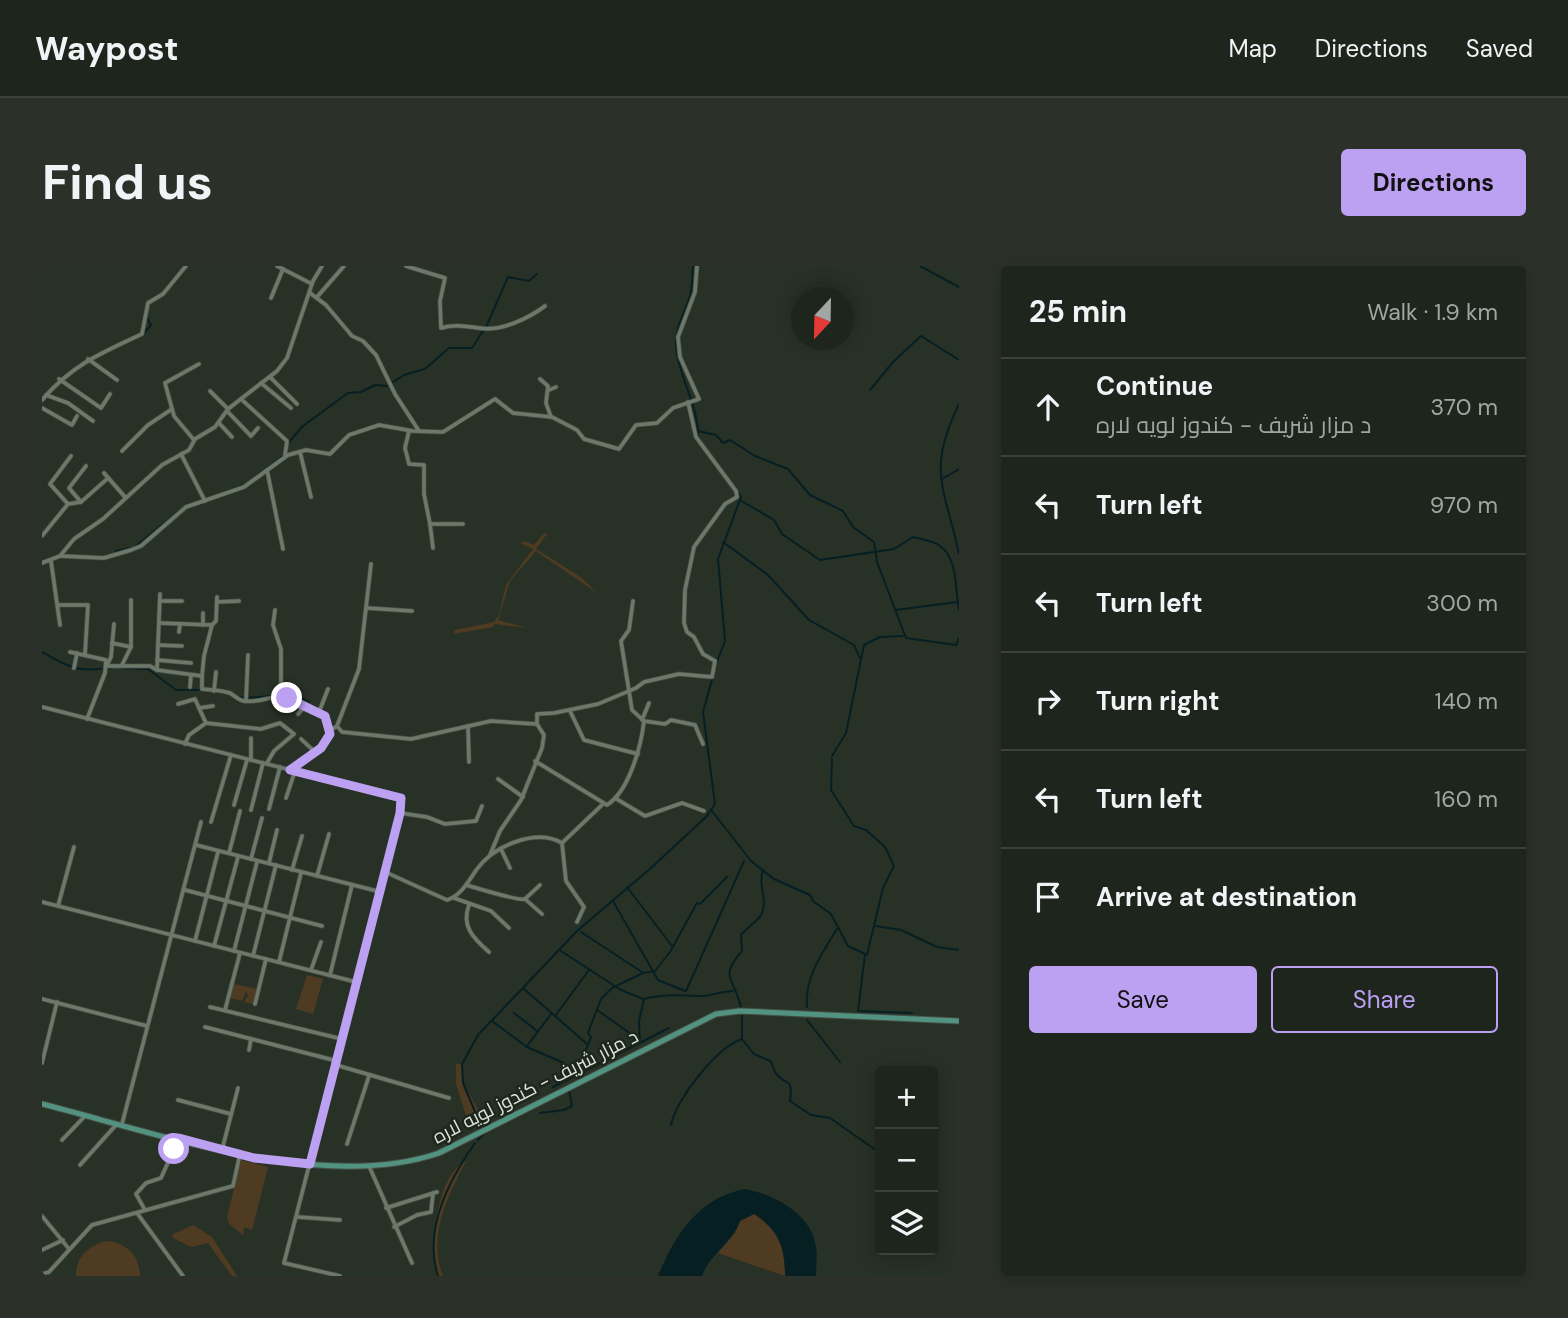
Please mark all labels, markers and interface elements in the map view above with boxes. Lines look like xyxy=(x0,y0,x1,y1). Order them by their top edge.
text: Waypost xyxy=(35,27,178,70)
text: Map xyxy=(1229,33,1277,64)
text: Directions xyxy=(1315,33,1428,64)
text: Saved xyxy=(1466,33,1533,64)
button: Directions xyxy=(1341,149,1526,216)
text: Find us xyxy=(42,150,213,214)
north arrow xyxy=(791,287,854,350)
text: 25 min xyxy=(1029,292,1127,331)
text: Walk · 1.9 km xyxy=(1367,297,1498,327)
text: Continue xyxy=(1096,369,1213,403)
icon: ahead xyxy=(1029,388,1067,426)
text: 370 m xyxy=(1430,392,1498,422)
text: د مزار شریف - کندوز لویه لاره xyxy=(1096,410,1371,440)
icon: left xyxy=(1029,486,1067,524)
text: Turn left xyxy=(1096,488,1203,522)
text: 970 m xyxy=(1430,490,1498,520)
icon: left xyxy=(1029,584,1067,622)
text: Turn left xyxy=(1096,586,1203,620)
text: 300 m xyxy=(1426,588,1498,618)
route end xyxy=(271,682,302,713)
icon: right xyxy=(1029,682,1067,720)
text: Turn right xyxy=(1096,684,1220,718)
text: 140 m xyxy=(1435,686,1498,716)
icon: left xyxy=(1029,780,1067,818)
text: Turn left xyxy=(1096,782,1203,816)
text: 160 m xyxy=(1434,784,1498,814)
icon: arrive xyxy=(1029,878,1067,916)
text: Arrive at destination xyxy=(1096,880,1357,914)
button: Save xyxy=(1029,966,1257,1033)
button: Share xyxy=(1271,966,1498,1033)
street label: د مزار شریف - کندوز لویه لاره xyxy=(428,1024,642,1149)
map controls xyxy=(875,1066,938,1255)
button: + xyxy=(875,1066,938,1129)
button: − xyxy=(875,1129,938,1192)
route start xyxy=(158,1133,189,1164)
button: layers xyxy=(875,1192,938,1255)

